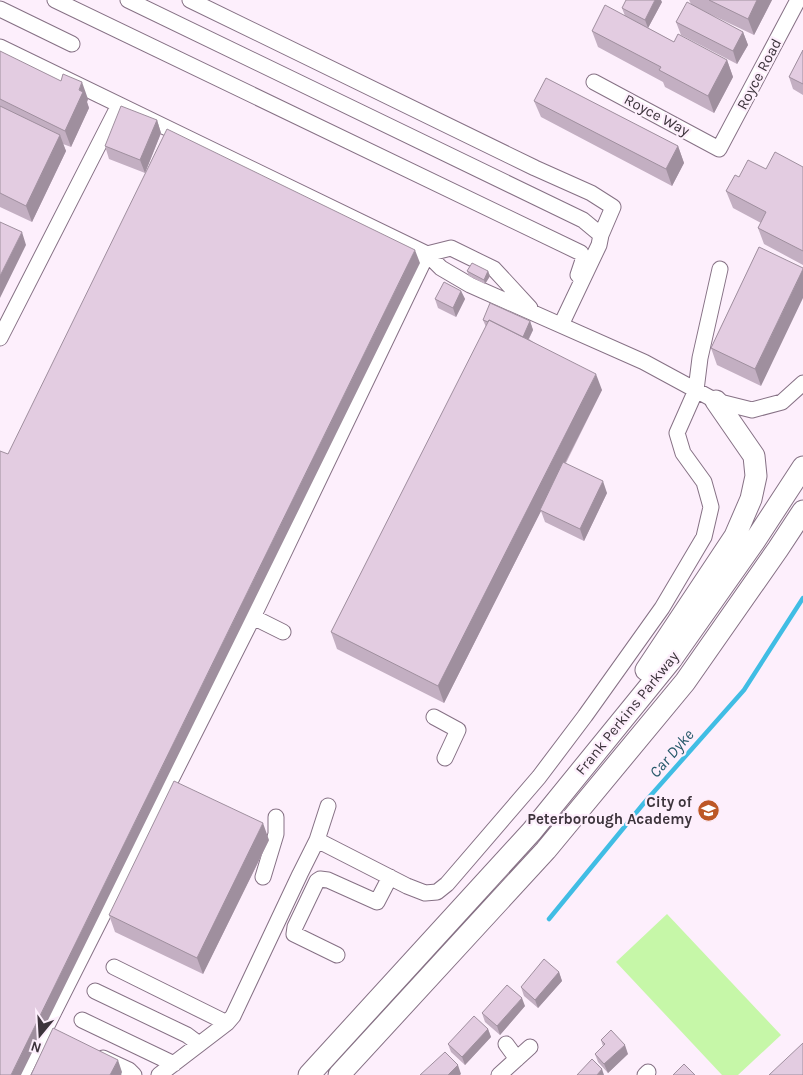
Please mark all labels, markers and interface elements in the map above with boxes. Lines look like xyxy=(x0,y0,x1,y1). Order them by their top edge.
street label: Royce Road xyxy=(733,35,785,113)
street label: Royce Way xyxy=(621,90,693,140)
street label: Frank Perkins Parkway xyxy=(572,647,682,779)
water label: Car Dyke xyxy=(645,725,698,781)
place label: City of Peterborough Academy xyxy=(527,793,692,828)
school or university icon: City of Peterborough Academy xyxy=(696,799,720,823)
north arrow xyxy=(15,1010,65,1060)
text: N xyxy=(29,1037,44,1057)

